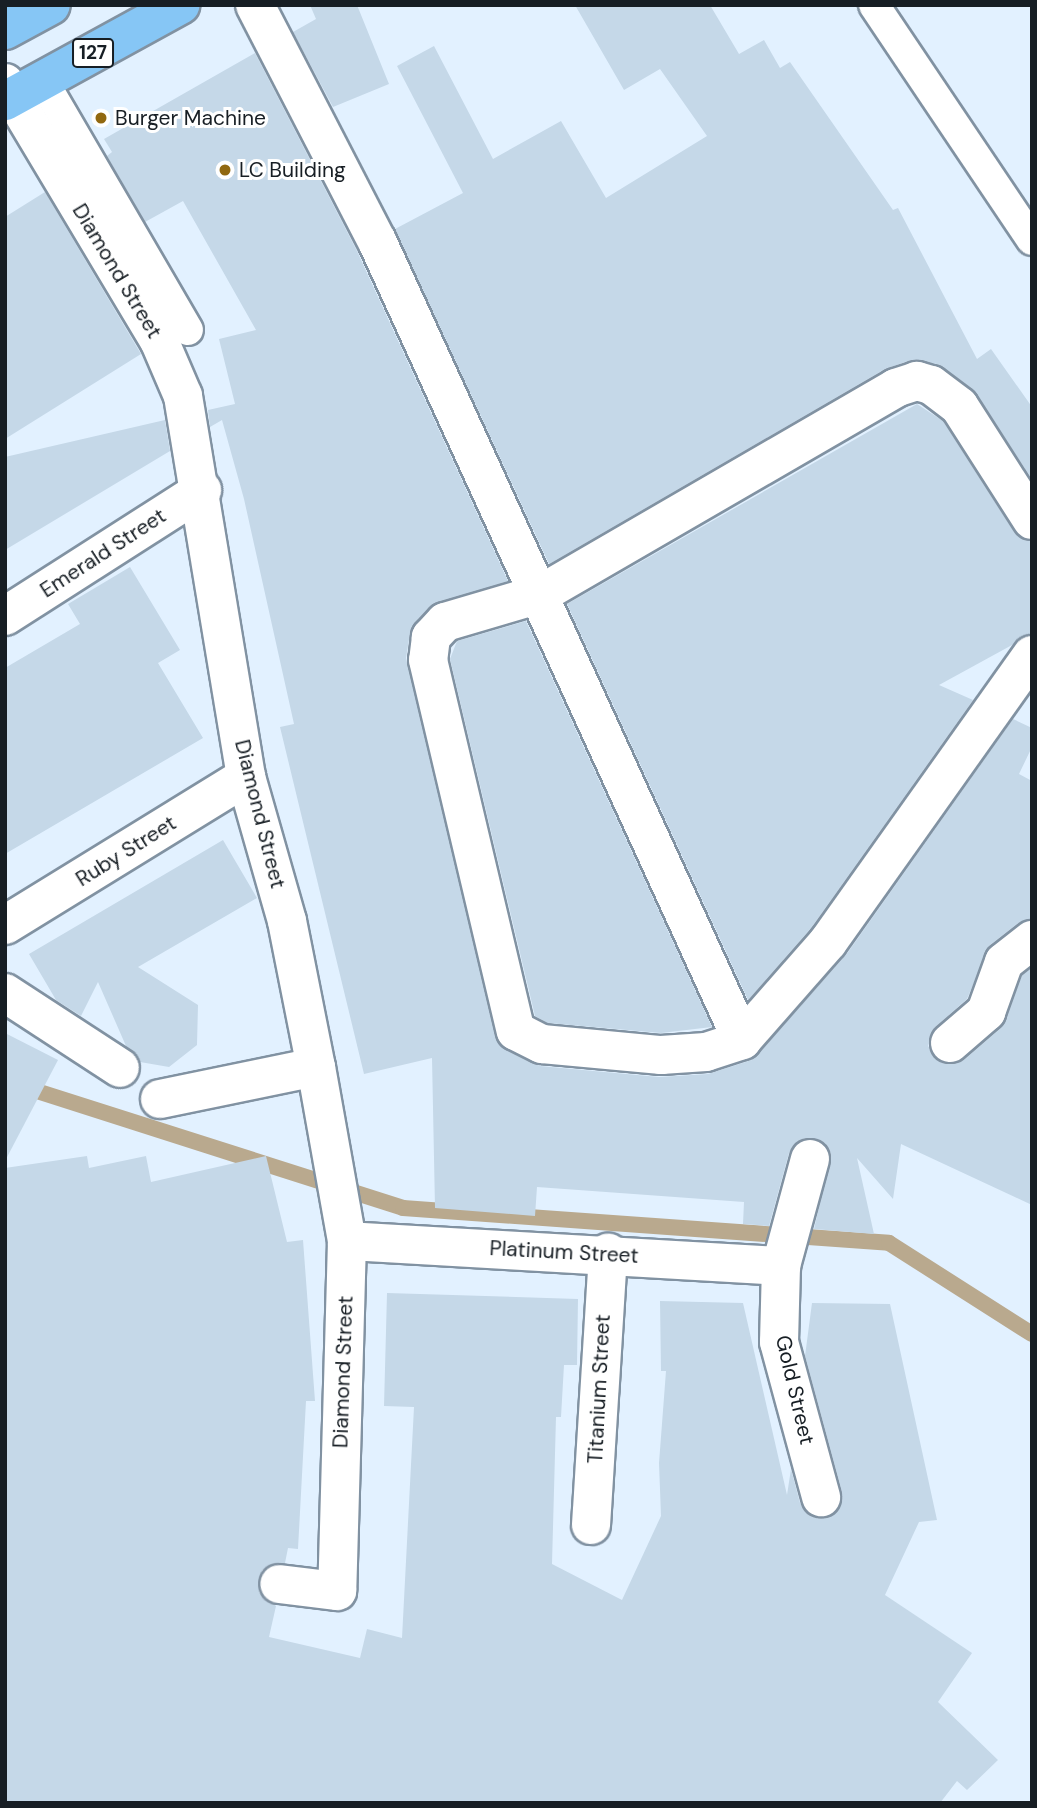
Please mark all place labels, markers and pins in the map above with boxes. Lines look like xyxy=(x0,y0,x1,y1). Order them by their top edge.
place label: Burger Machine xyxy=(115,105,266,131)
marker: Burger Machine xyxy=(93,110,109,126)
place label: LC Building xyxy=(239,157,346,183)
marker: LC Building xyxy=(217,162,233,178)

